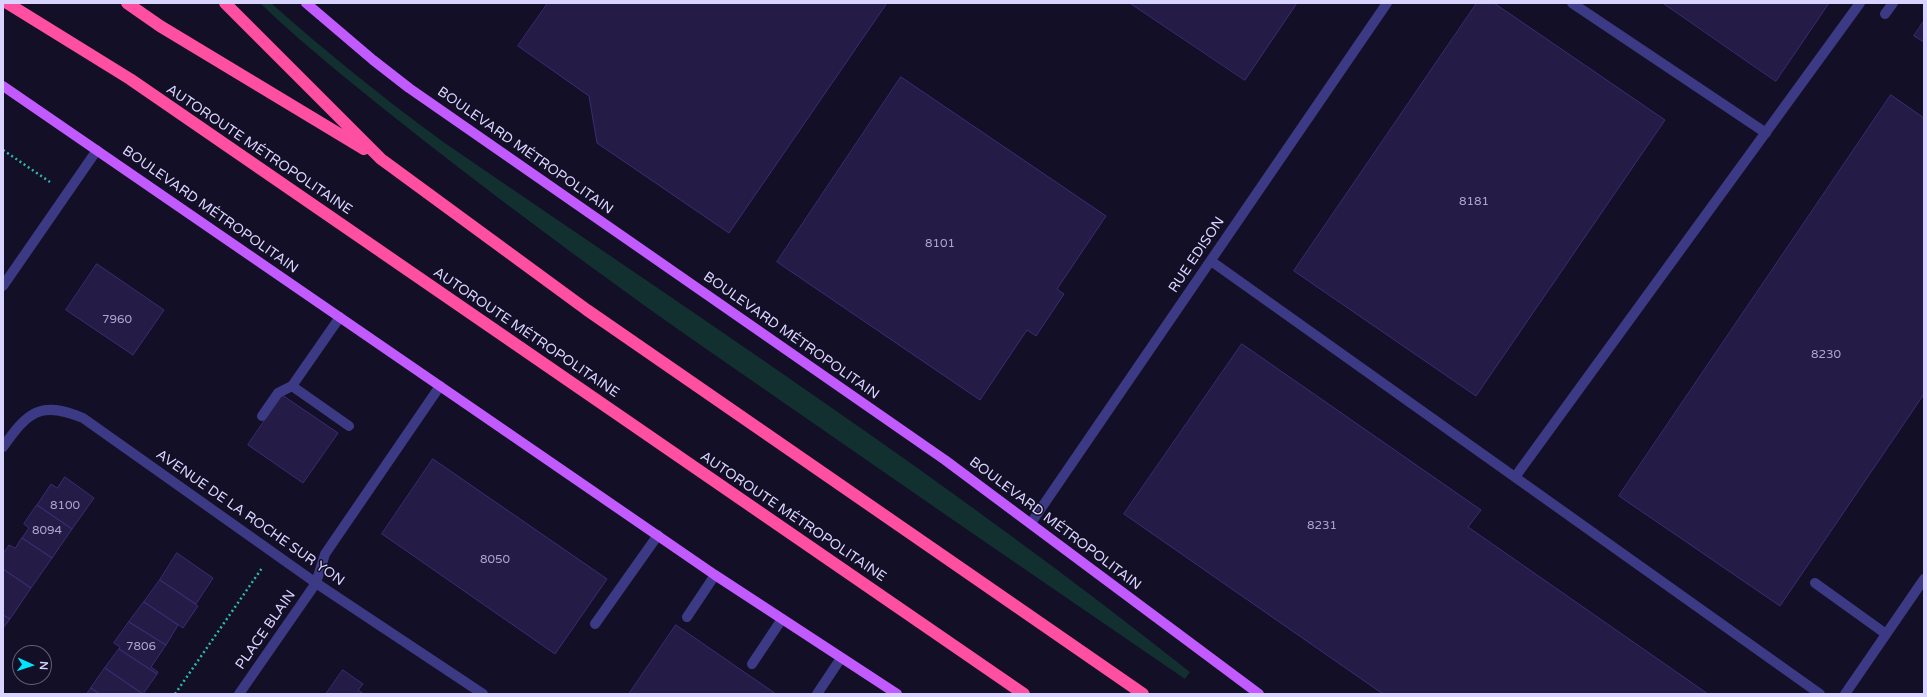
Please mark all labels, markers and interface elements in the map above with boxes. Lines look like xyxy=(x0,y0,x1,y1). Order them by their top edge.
street label: AUTOROUTE MÉTROPOLITAINE xyxy=(163,81,355,219)
street label: BOULEVARD MÉTROPOLITAIN xyxy=(434,84,616,218)
street label: BOULEVARD MÉTROPOLITAIN xyxy=(119,143,301,277)
house number: 8181 xyxy=(1459,195,1489,209)
street label: RUE EDISON xyxy=(1165,214,1229,296)
house number: 8101 xyxy=(925,237,955,251)
street label: AUTOROUTE MÉTROPOLITAINE xyxy=(430,264,622,402)
street label: BOULEVARD MÉTROPOLITAIN xyxy=(700,269,882,403)
house number: 7960 xyxy=(102,313,132,327)
house number: 8230 xyxy=(1811,348,1841,362)
street label: AVENUE DE LA ROCHE SUR YON xyxy=(153,446,347,590)
street label: AUTOROUTE MÉTROPOLITAINE xyxy=(697,448,889,586)
street label: BOULEVARD MÉTROPOLITAIN xyxy=(966,454,1144,594)
house number: 8100 xyxy=(50,499,80,513)
house number: 8231 xyxy=(1307,519,1337,533)
house number: 8094 xyxy=(32,524,62,538)
house number: 8050 xyxy=(480,553,510,567)
street label: PLACE BLAIN xyxy=(232,587,300,673)
house number: 7806 xyxy=(126,640,156,654)
north arrow xyxy=(12,645,52,685)
text: N xyxy=(37,661,50,670)

